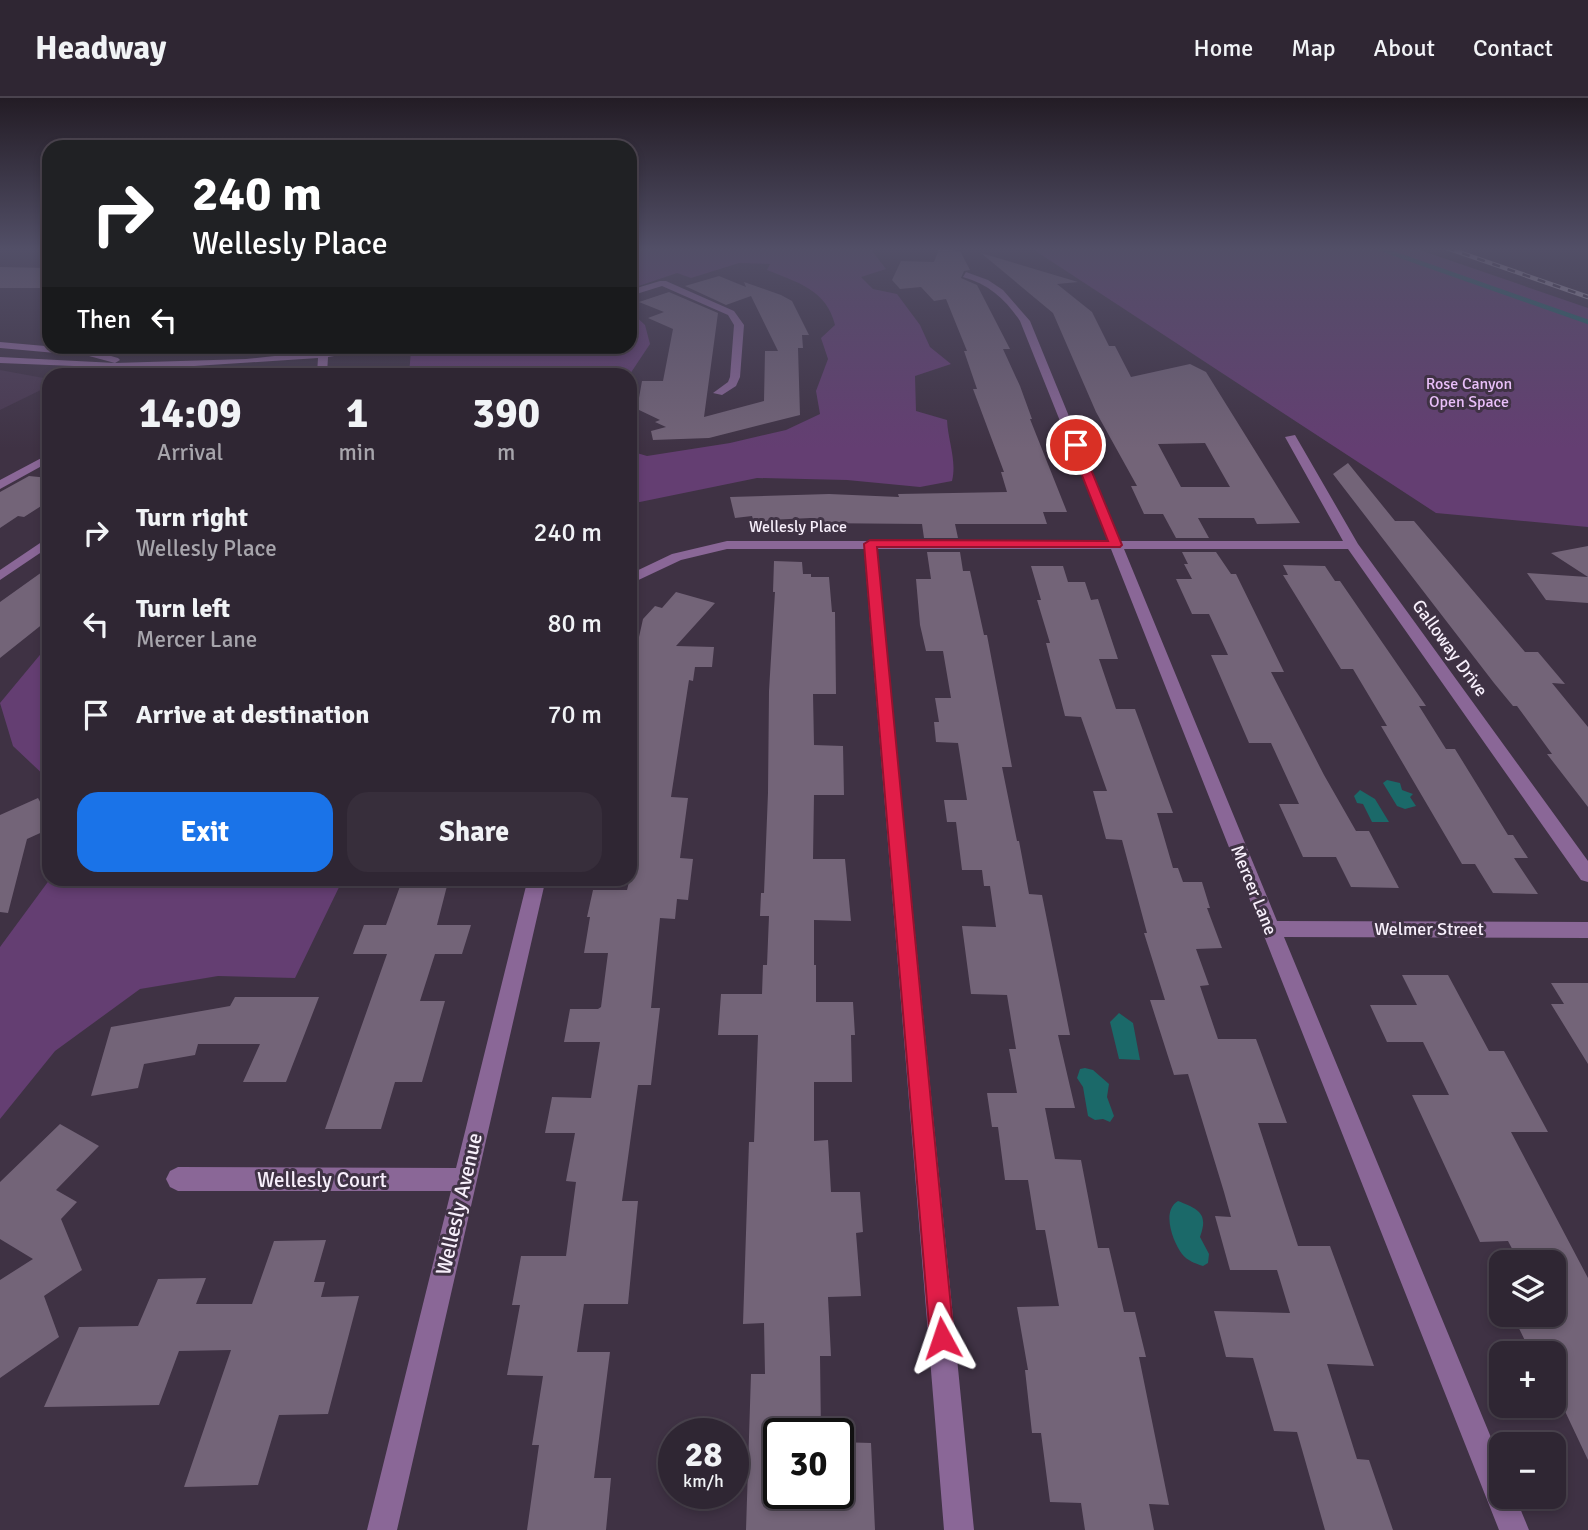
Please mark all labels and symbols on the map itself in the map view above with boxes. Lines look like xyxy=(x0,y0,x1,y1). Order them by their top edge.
park label: Rose Canyon Open Space xyxy=(1426,374,1512,412)
pin xyxy=(1046,415,1106,475)
street label: Wellesly Place xyxy=(749,517,847,537)
street label: Galloway Drive xyxy=(1407,595,1493,701)
street label: Mercer Lane xyxy=(1226,842,1282,938)
street label: Welmer Street xyxy=(1374,918,1484,940)
street label: Wellesly Avenue xyxy=(430,1130,488,1278)
street label: Wellesly Court xyxy=(257,1167,387,1193)
position arrow xyxy=(905,1301,979,1375)
speed limit sign: 30 xyxy=(763,1418,854,1509)

